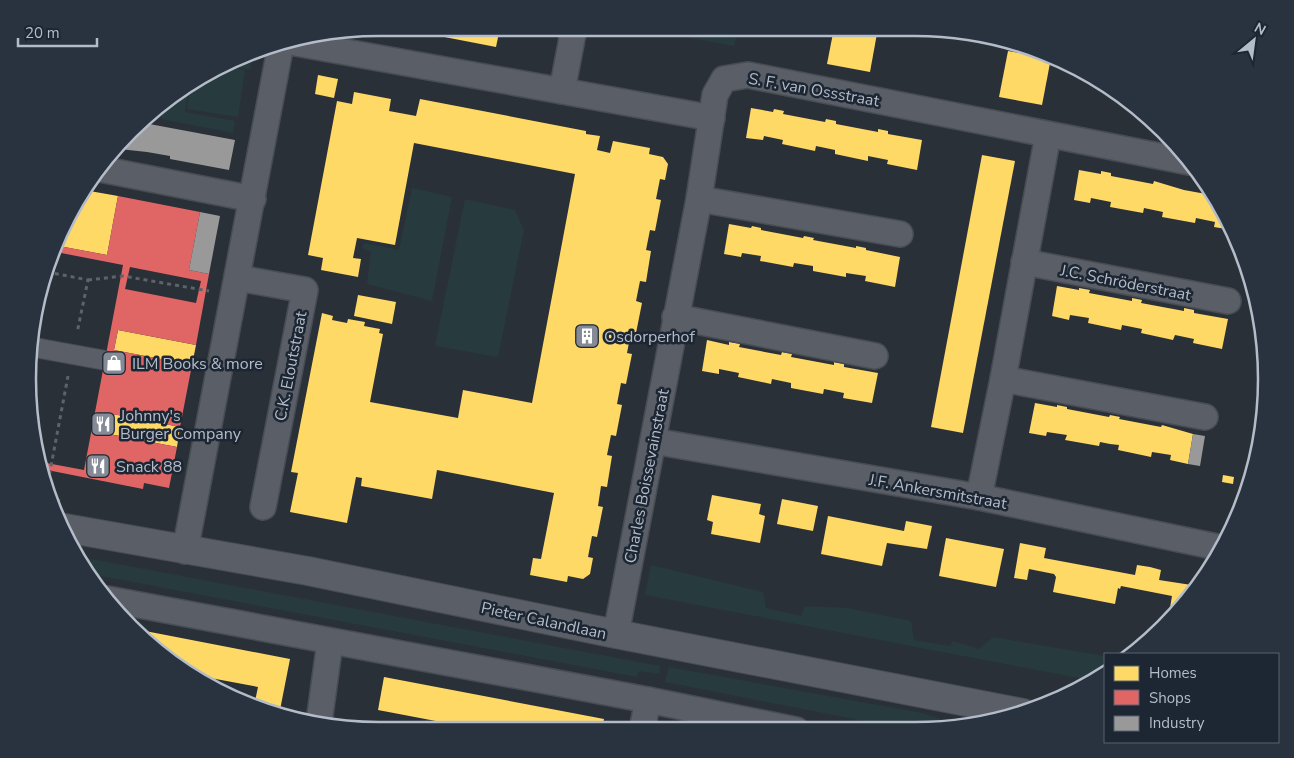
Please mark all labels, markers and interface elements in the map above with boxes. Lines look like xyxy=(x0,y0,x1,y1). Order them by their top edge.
scale bar xyxy=(18,15,96,47)
north arrow xyxy=(1229,15,1279,65)
text: N xyxy=(1251,18,1269,40)
text: 20 m xyxy=(25,23,60,43)
street label: S. F. van Ossstraat xyxy=(747,68,881,112)
street label: J.C. Schröderstraat xyxy=(1058,259,1193,306)
street label: C.K. Eloutstraat xyxy=(270,309,312,423)
building icon: Osdorperhof xyxy=(574,323,600,349)
place label: Osdorperhof xyxy=(604,326,695,348)
shop icon: ILM Books & more xyxy=(101,350,127,376)
place label: ILM Books & more xyxy=(132,353,263,375)
street label: Charles Boissevainstraat xyxy=(619,387,675,565)
place label: Johnny's Burger Company xyxy=(119,405,242,445)
restaurant icon: Johnny's Burger Company xyxy=(90,411,116,437)
restaurant icon: Snack 88 xyxy=(85,453,111,479)
place label: Snack 88 xyxy=(116,456,182,478)
street label: J.F. Ankersmitstraat xyxy=(866,469,1009,515)
street label: Pieter Calandlaan xyxy=(479,597,608,645)
legend xyxy=(1104,653,1279,743)
text: Homes xyxy=(1149,663,1197,683)
text: Shops xyxy=(1149,688,1191,708)
text: Industry xyxy=(1149,713,1205,733)

